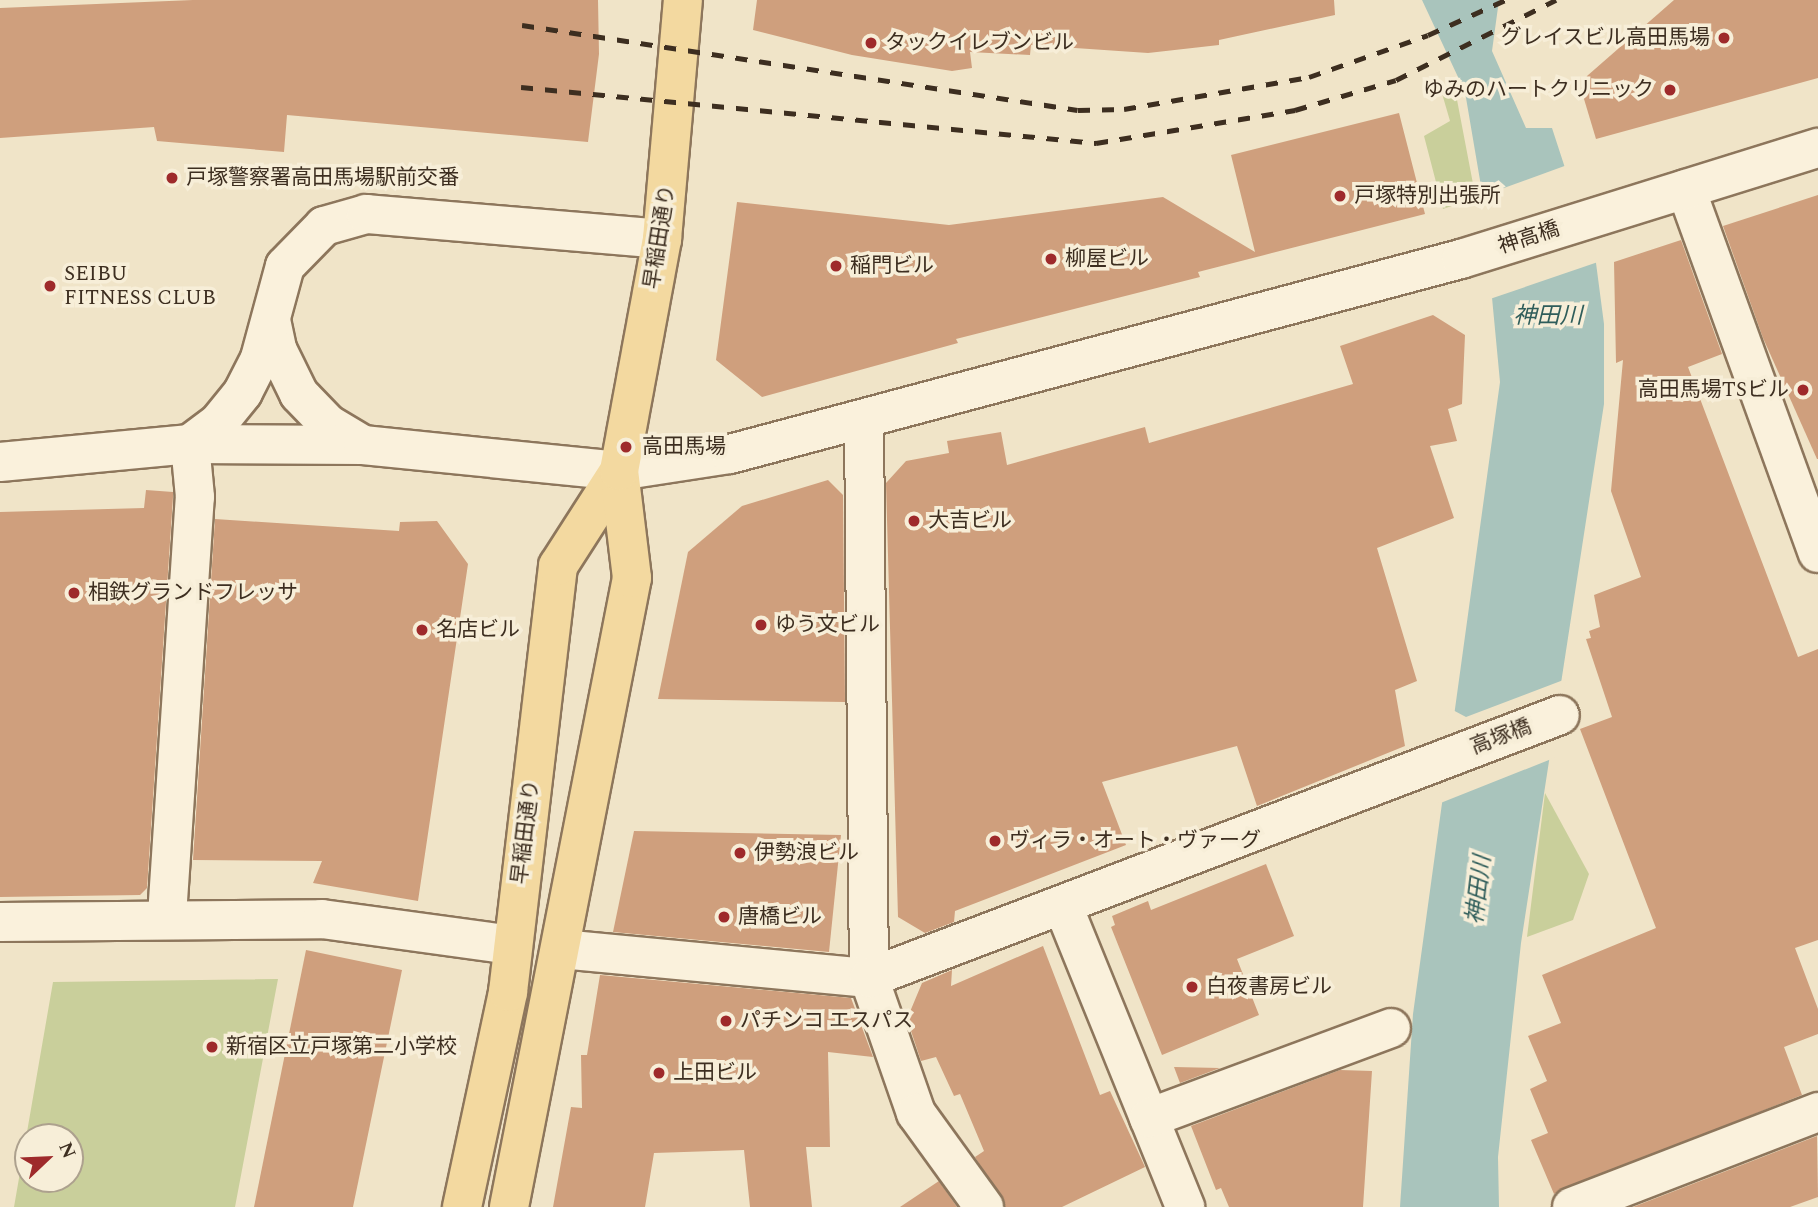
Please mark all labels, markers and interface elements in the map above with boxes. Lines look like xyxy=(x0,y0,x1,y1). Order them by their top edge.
place label: グレイスビル高田馬場 xyxy=(1500,25,1710,51)
place label: タックイレブンビル xyxy=(885,30,1074,56)
marker: グレイスビル高田馬場 xyxy=(1716,30,1732,46)
marker: タックイレブンビル xyxy=(863,35,879,51)
place label: ゆみのハートクリニック xyxy=(1423,77,1654,103)
marker: ゆみのハートクリニック xyxy=(1660,80,1680,100)
place label: 戸塚警察署高田馬場駅前交番 xyxy=(186,165,459,191)
marker: 戸塚警察署高田馬場駅前交番 xyxy=(164,170,180,186)
street label: 早稲田通り xyxy=(639,183,681,291)
place label: 戸塚特別出張所 xyxy=(1354,183,1501,209)
marker: 戸塚特別出張所 xyxy=(1332,188,1348,204)
street label: 神高橋 xyxy=(1495,216,1563,260)
place label: 柳屋ビル xyxy=(1065,246,1149,272)
marker: 柳屋ビル xyxy=(1043,251,1059,267)
place label: 稲門ビル xyxy=(850,253,934,279)
marker: 稲門ビル xyxy=(828,258,844,274)
place label: SEIBU FITNESS CLUB xyxy=(64,261,216,311)
marker: SEIBU FITNESS CLUB xyxy=(42,278,58,294)
water label: 神田川 xyxy=(1514,303,1582,331)
place label: 高田馬場TSビル xyxy=(1638,377,1789,403)
marker: 高田馬場TSビル xyxy=(1795,382,1811,398)
place label: 高田馬場 xyxy=(642,434,726,460)
marker: 高田馬場 xyxy=(616,437,636,457)
place label: 大吉ビル xyxy=(928,508,1012,534)
marker: 大吉ビル xyxy=(906,513,922,529)
place label: 相鉄グランドフレッサ xyxy=(88,580,298,606)
marker: 相鉄グランドフレッサ xyxy=(66,585,82,601)
place label: ゆう文ビル xyxy=(775,612,880,638)
place label: 名店ビル xyxy=(436,617,520,643)
marker: ゆう文ビル xyxy=(753,617,769,633)
marker: 名店ビル xyxy=(414,622,430,638)
street label: 高塚橋 xyxy=(1467,714,1535,760)
street label: 早稲田通り xyxy=(507,778,545,886)
place label: ヴィラ・オート・ヴァーグ xyxy=(1009,828,1261,854)
marker: ヴィラ・オート・ヴァーグ xyxy=(987,833,1003,849)
place label: 伊勢浪ビル xyxy=(754,840,859,866)
marker: 伊勢浪ビル xyxy=(732,845,748,861)
water label: 神田川 xyxy=(1462,854,1498,926)
place label: 唐橋ビル xyxy=(738,904,822,930)
marker: 唐橋ビル xyxy=(716,909,732,925)
place label: 白夜書房ビル xyxy=(1206,974,1332,1000)
marker: 白夜書房ビル xyxy=(1184,979,1200,995)
place label: パチンコ エスパス xyxy=(740,1008,913,1034)
marker: パチンコ エスパス xyxy=(718,1013,734,1029)
place label: 新宿区立戸塚第二小学校 xyxy=(226,1034,457,1060)
marker: 新宿区立戸塚第二小学校 xyxy=(204,1039,220,1055)
place label: 上田ビル xyxy=(673,1060,757,1086)
marker: 上田ビル xyxy=(651,1065,667,1081)
north arrow xyxy=(14,1123,84,1193)
text: N xyxy=(51,1138,83,1163)

